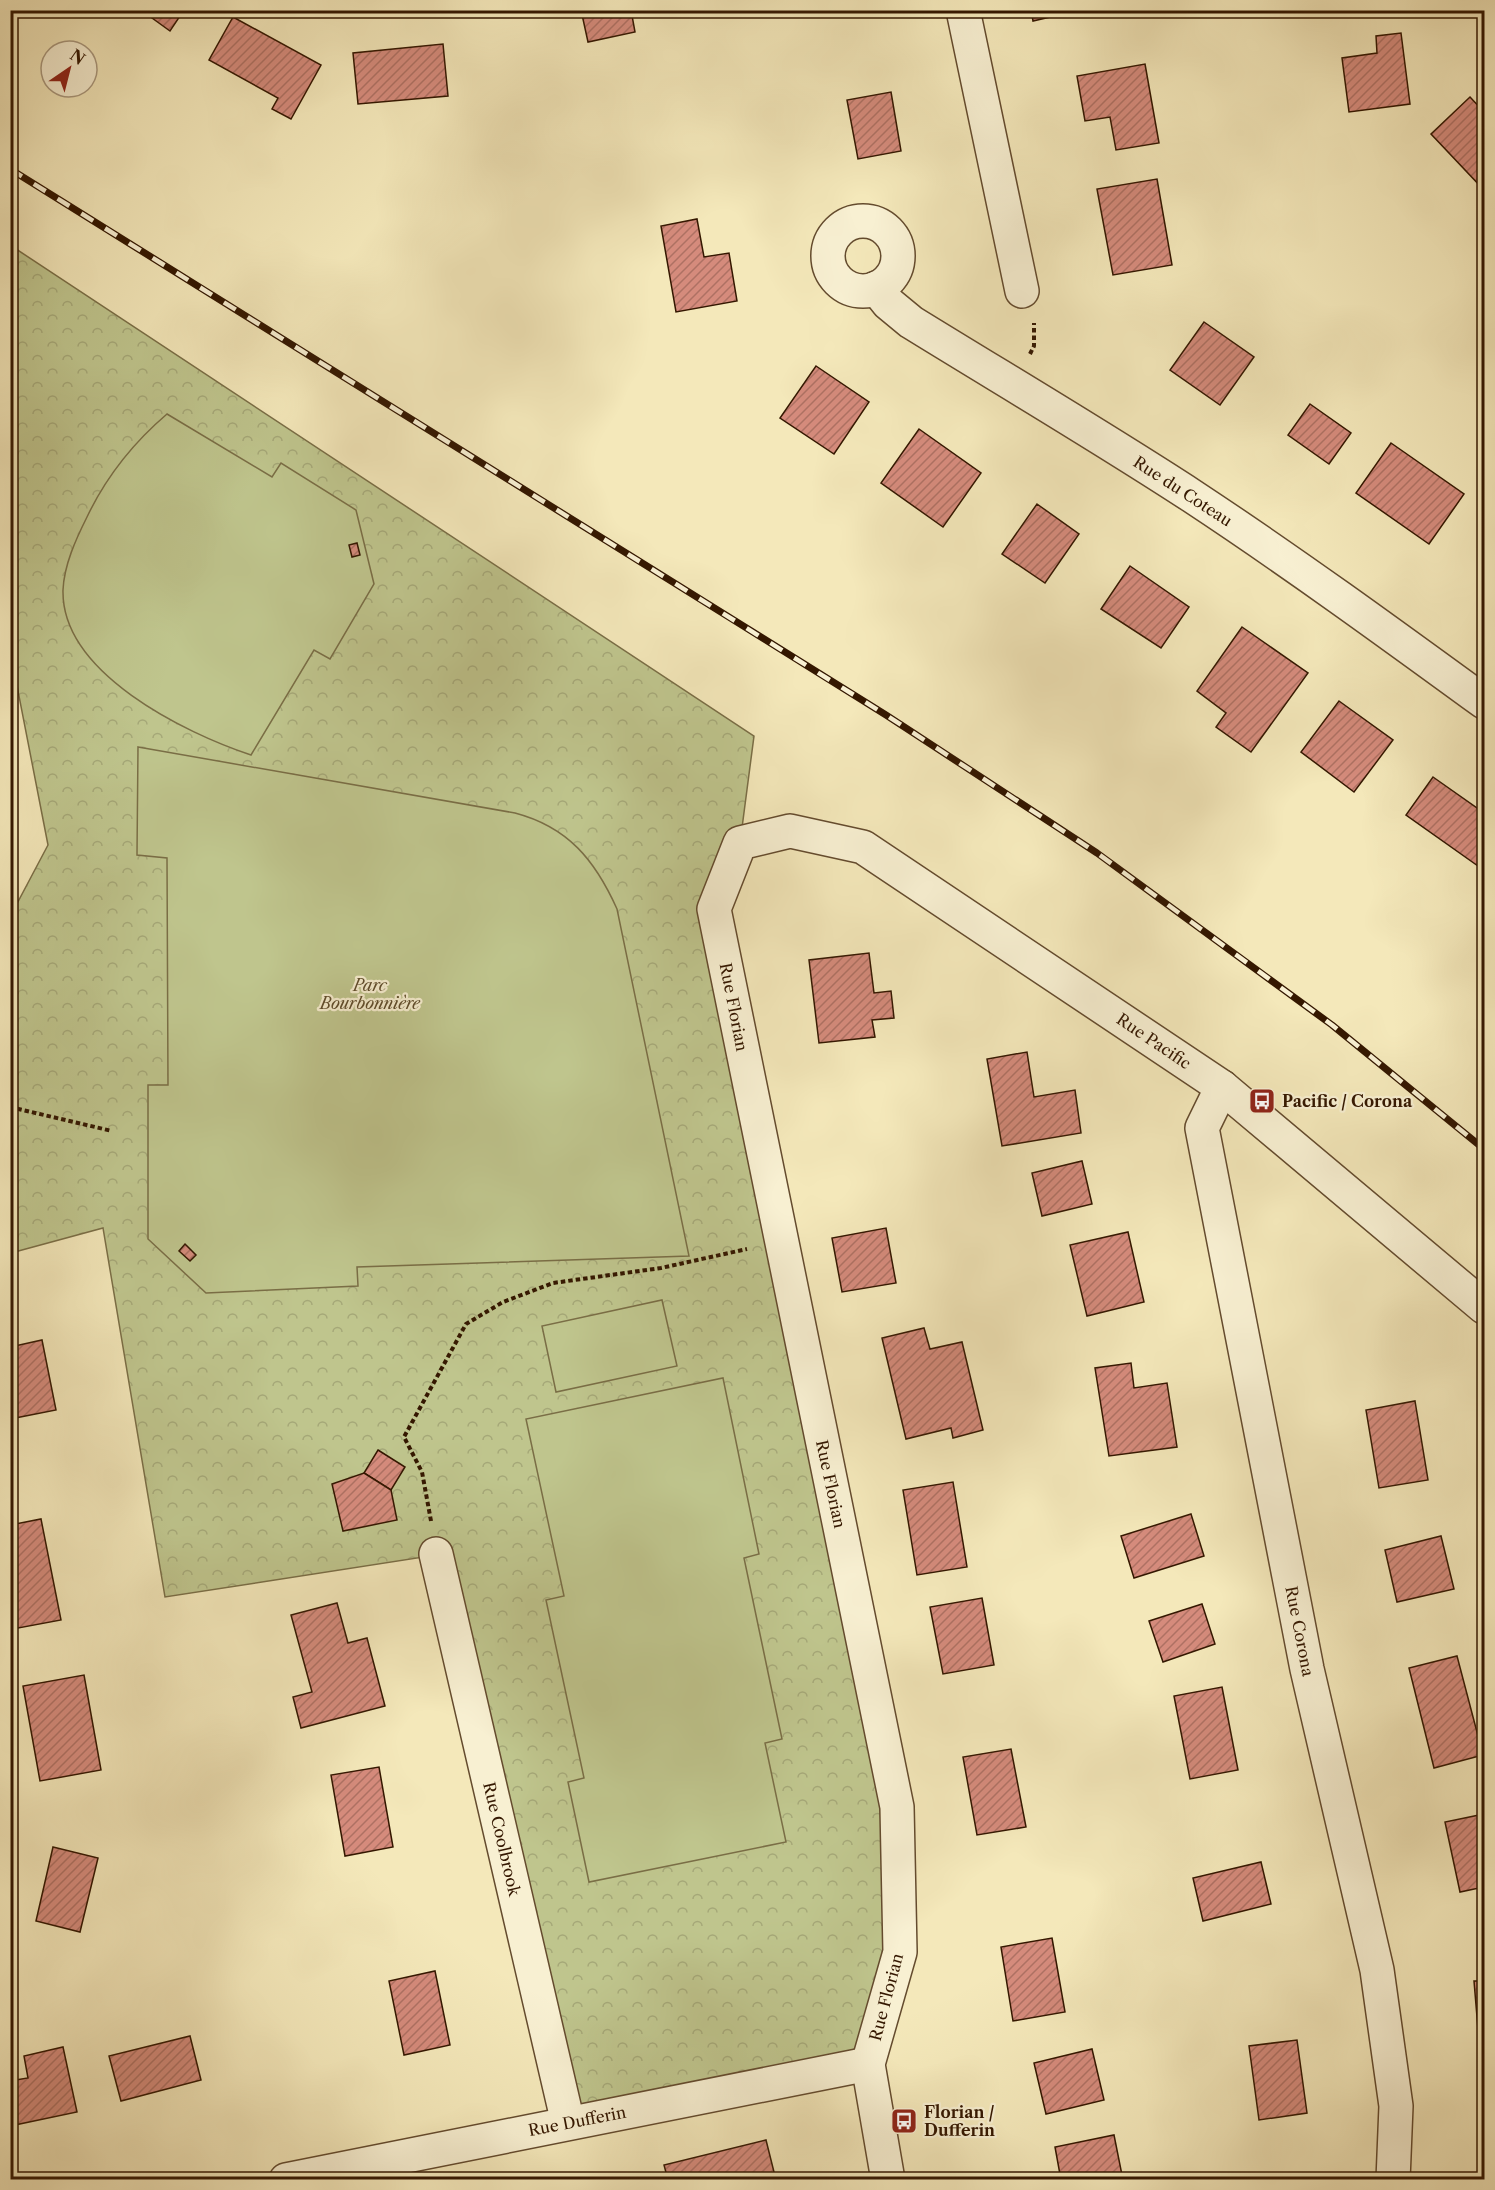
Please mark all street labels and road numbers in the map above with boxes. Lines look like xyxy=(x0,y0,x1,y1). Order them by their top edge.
street label: Rue du Coteau xyxy=(1130,452,1236,530)
street label: Rue Florian xyxy=(716,961,752,1053)
street label: Rue Pacific xyxy=(1113,1009,1195,1073)
street label: Rue Florian xyxy=(812,1438,850,1530)
street label: Rue Corona xyxy=(1281,1584,1319,1678)
street label: Rue Coolbrook xyxy=(479,1780,525,1899)
street label: Rue Florian xyxy=(865,1951,907,2043)
street label: Rue Dufferin xyxy=(527,2102,627,2140)

